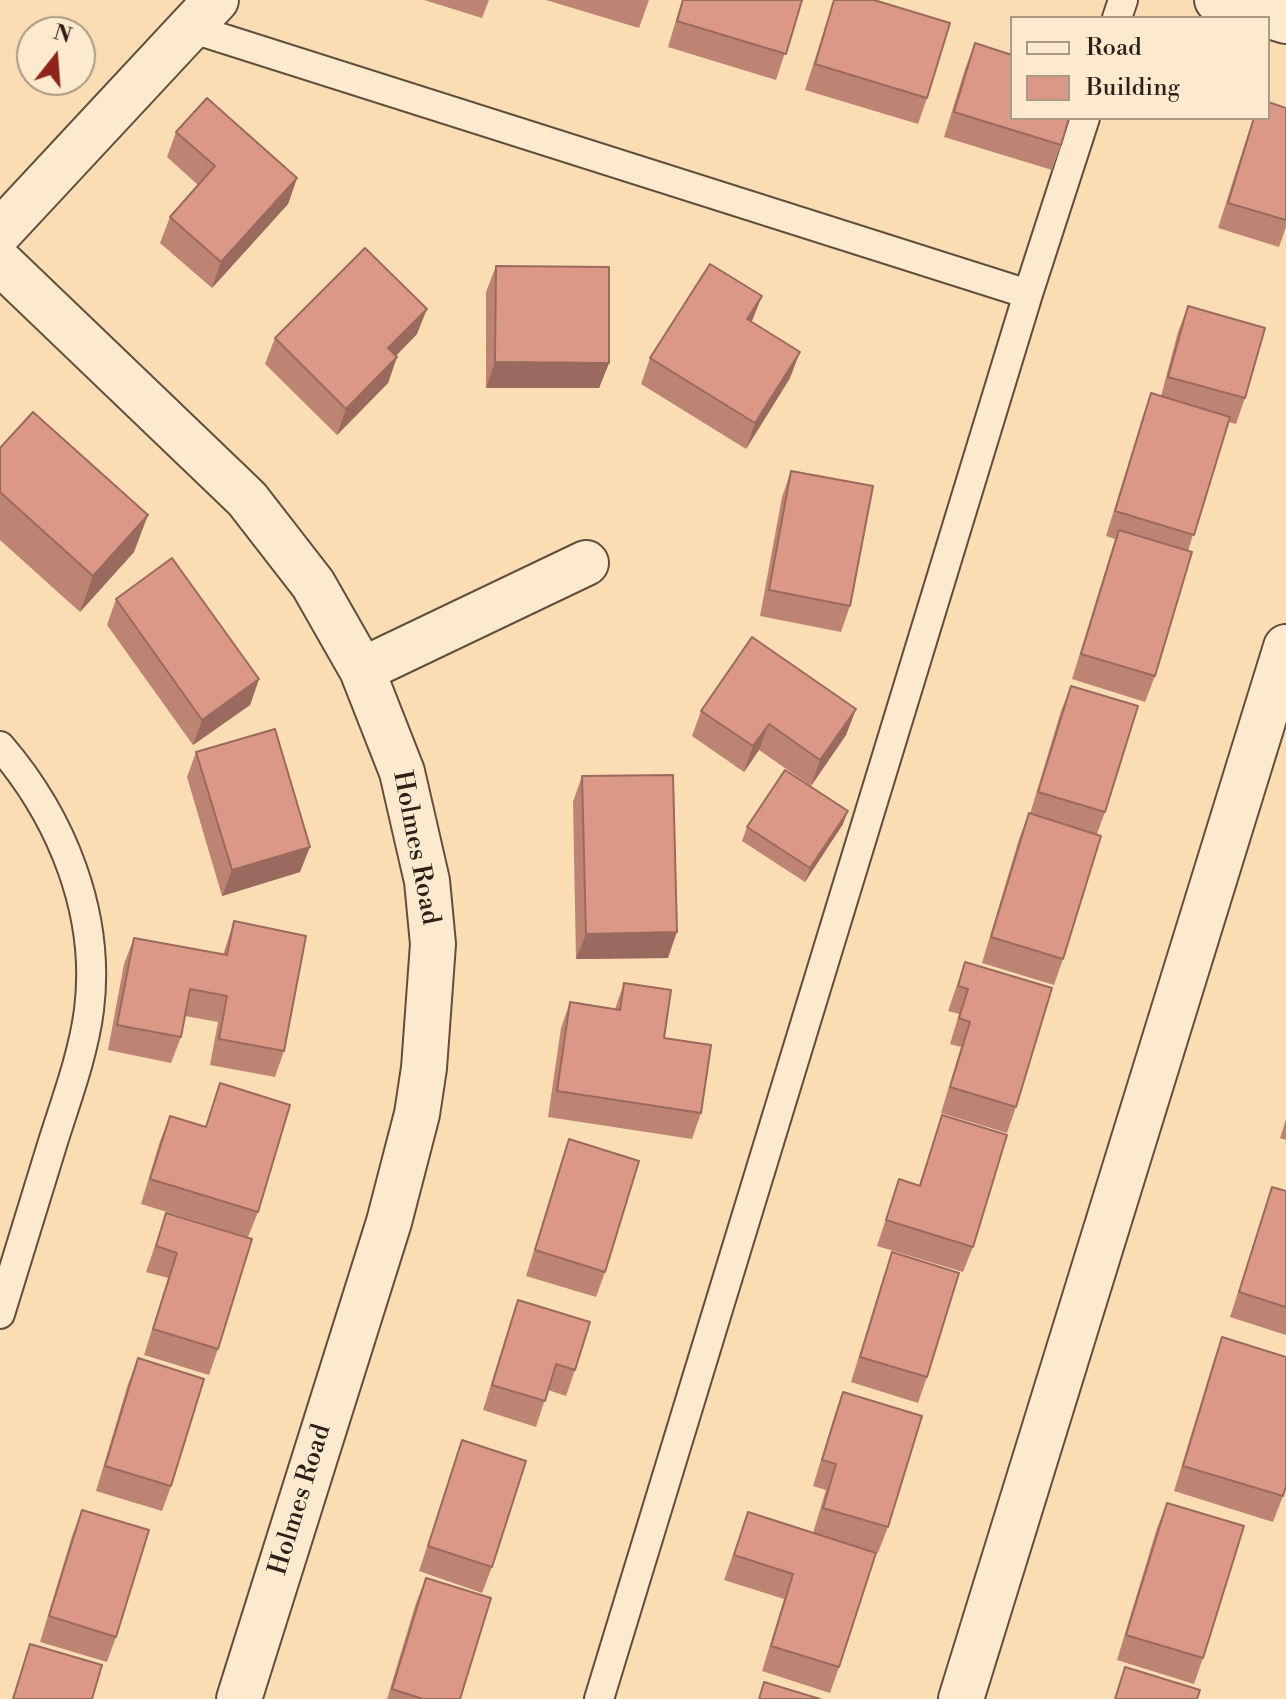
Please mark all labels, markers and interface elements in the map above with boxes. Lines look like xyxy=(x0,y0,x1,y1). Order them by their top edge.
north arrow xyxy=(16,16,96,96)
legend xyxy=(1010,16,1270,120)
text: N xyxy=(50,19,75,50)
text: Road xyxy=(1086,33,1142,63)
text: Building xyxy=(1086,73,1180,103)
street label: Holmes Road xyxy=(385,768,445,928)
street label: Holmes Road xyxy=(263,1421,339,1579)

